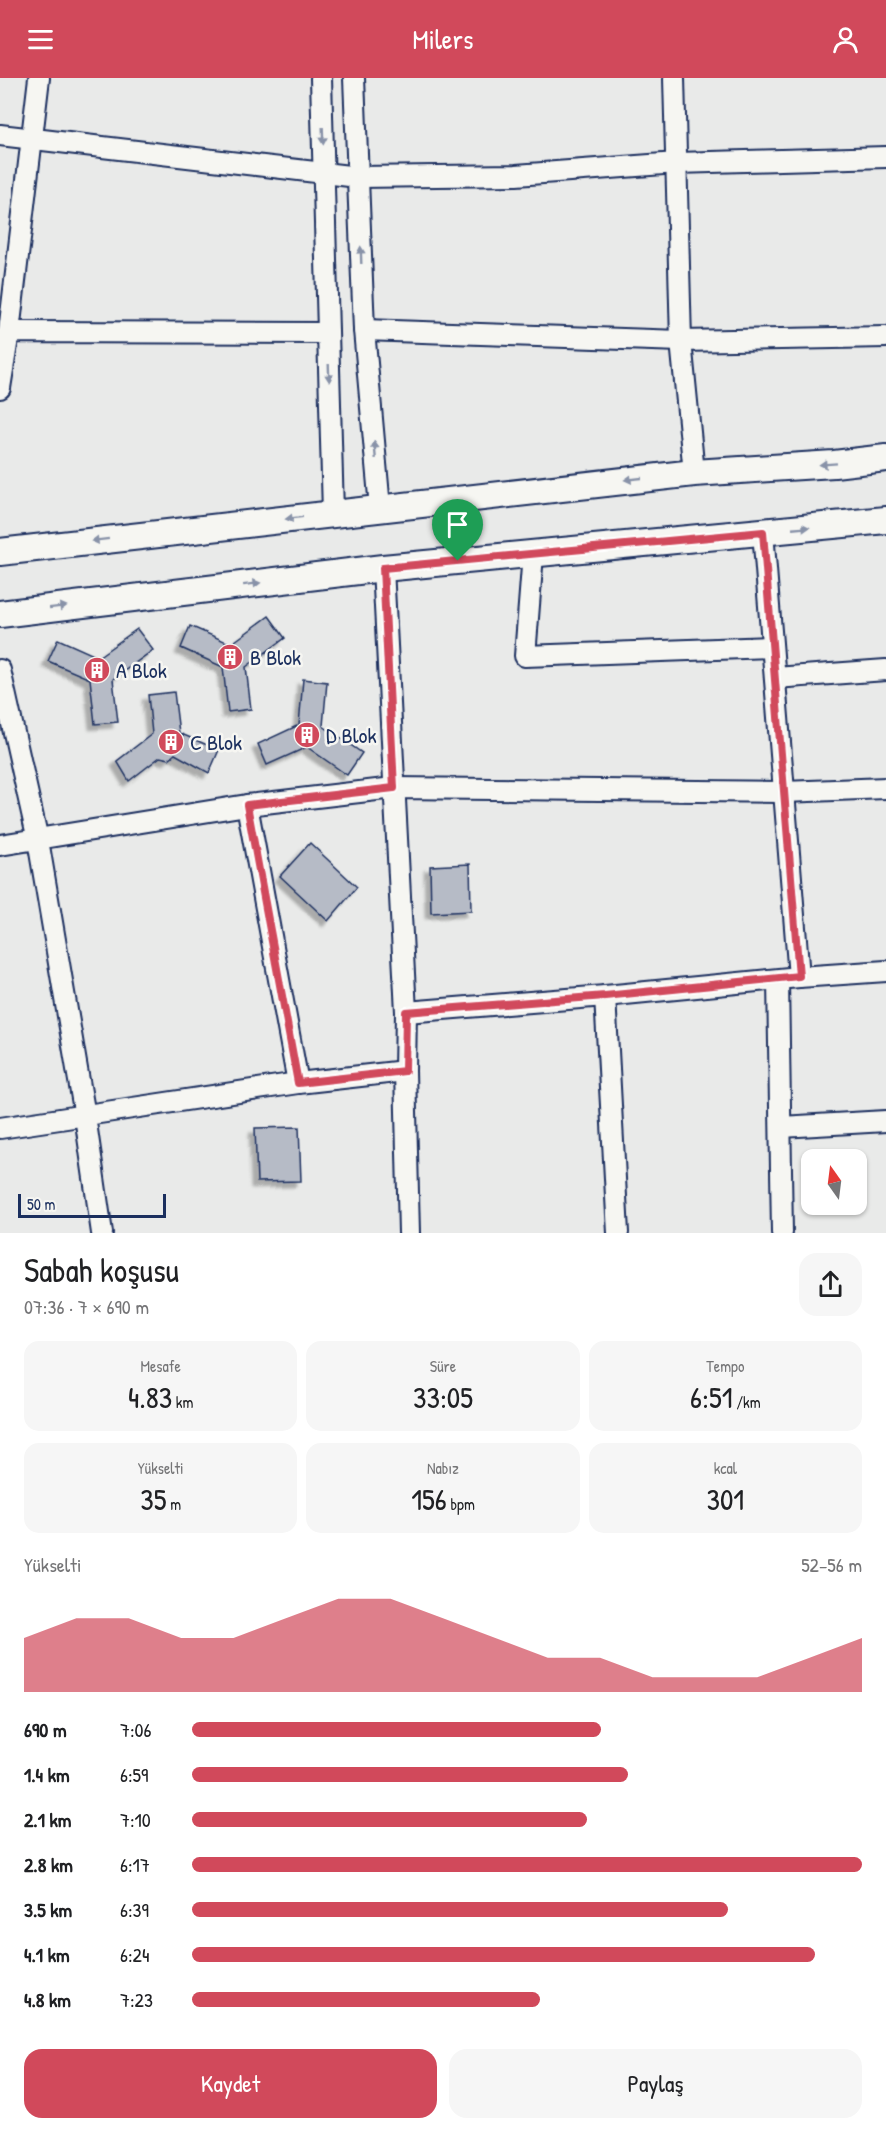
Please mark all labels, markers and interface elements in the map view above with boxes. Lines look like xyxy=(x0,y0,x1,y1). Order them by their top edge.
text: Milers xyxy=(413,21,473,57)
icon: menu xyxy=(24,23,57,56)
icon: person xyxy=(829,23,862,56)
one-way arrow xyxy=(318,127,327,146)
one-way arrow xyxy=(357,246,366,265)
one-way arrow xyxy=(324,364,334,383)
one-way arrow xyxy=(370,440,380,459)
one-way arrow xyxy=(818,459,837,469)
one-way arrow xyxy=(624,475,643,484)
pin xyxy=(432,499,483,561)
icon: arrive xyxy=(441,508,474,541)
one-way arrow xyxy=(284,513,303,522)
one-way arrow xyxy=(791,523,810,533)
one-way arrow xyxy=(90,535,109,545)
one-way arrow xyxy=(242,579,261,589)
one-way arrow xyxy=(49,602,68,612)
building icon: B Blok xyxy=(215,642,245,672)
place label: B Blok xyxy=(250,642,301,672)
building icon: A Blok xyxy=(82,655,112,685)
place label: A Blok xyxy=(116,655,167,685)
building icon: D Blok xyxy=(292,720,322,750)
place label: D Blok xyxy=(326,720,377,750)
building icon: C Blok xyxy=(156,727,186,757)
place label: C Blok xyxy=(190,727,242,757)
north arrow xyxy=(801,1149,867,1215)
map controls xyxy=(801,1149,867,1215)
scale bar xyxy=(18,1191,166,1218)
text: 50 m xyxy=(27,1193,56,1215)
text: Sabah koşusu xyxy=(24,1248,179,1292)
button: share xyxy=(799,1253,862,1316)
text: 07:36 · 7 × 690 m xyxy=(24,1293,149,1320)
text: Mesafe xyxy=(140,1355,181,1377)
text: Süre xyxy=(430,1355,456,1377)
text: Tempo xyxy=(706,1355,744,1377)
text: 4.83 xyxy=(128,1377,172,1417)
text: 33:05 xyxy=(413,1377,473,1417)
text: 6:51 xyxy=(690,1377,733,1417)
text: km xyxy=(172,1391,193,1413)
text: /km xyxy=(733,1391,761,1413)
text: Yükselti xyxy=(138,1457,184,1479)
text: Nabız xyxy=(427,1457,459,1479)
text: kcal xyxy=(714,1457,737,1479)
text: 35 xyxy=(140,1479,166,1519)
text: 156 xyxy=(411,1479,447,1519)
text: 301 xyxy=(706,1479,744,1519)
text: m xyxy=(166,1493,181,1515)
text: bpm xyxy=(447,1493,475,1515)
text: Yükselti xyxy=(24,1551,81,1578)
text: 52–56 m xyxy=(801,1551,862,1578)
text: 690 m xyxy=(24,1716,66,1743)
text: 7:06 xyxy=(120,1716,151,1743)
text: 1.4 km xyxy=(24,1761,70,1788)
text: 6:59 xyxy=(120,1761,148,1788)
text: 2.1 km xyxy=(24,1806,71,1833)
text: 7:10 xyxy=(120,1806,151,1833)
text: 2.8 km xyxy=(24,1851,73,1878)
text: 6:17 xyxy=(120,1851,150,1878)
text: 3.5 km xyxy=(24,1896,72,1923)
text: 6:39 xyxy=(120,1896,149,1923)
text: 4.1 km xyxy=(24,1941,70,1968)
text: 6:24 xyxy=(120,1941,149,1968)
text: 4.8 km xyxy=(24,1986,71,2013)
text: 7:23 xyxy=(120,1986,153,2013)
button: Kaydet xyxy=(24,2049,437,2118)
button: Paylaş xyxy=(449,2049,862,2118)

